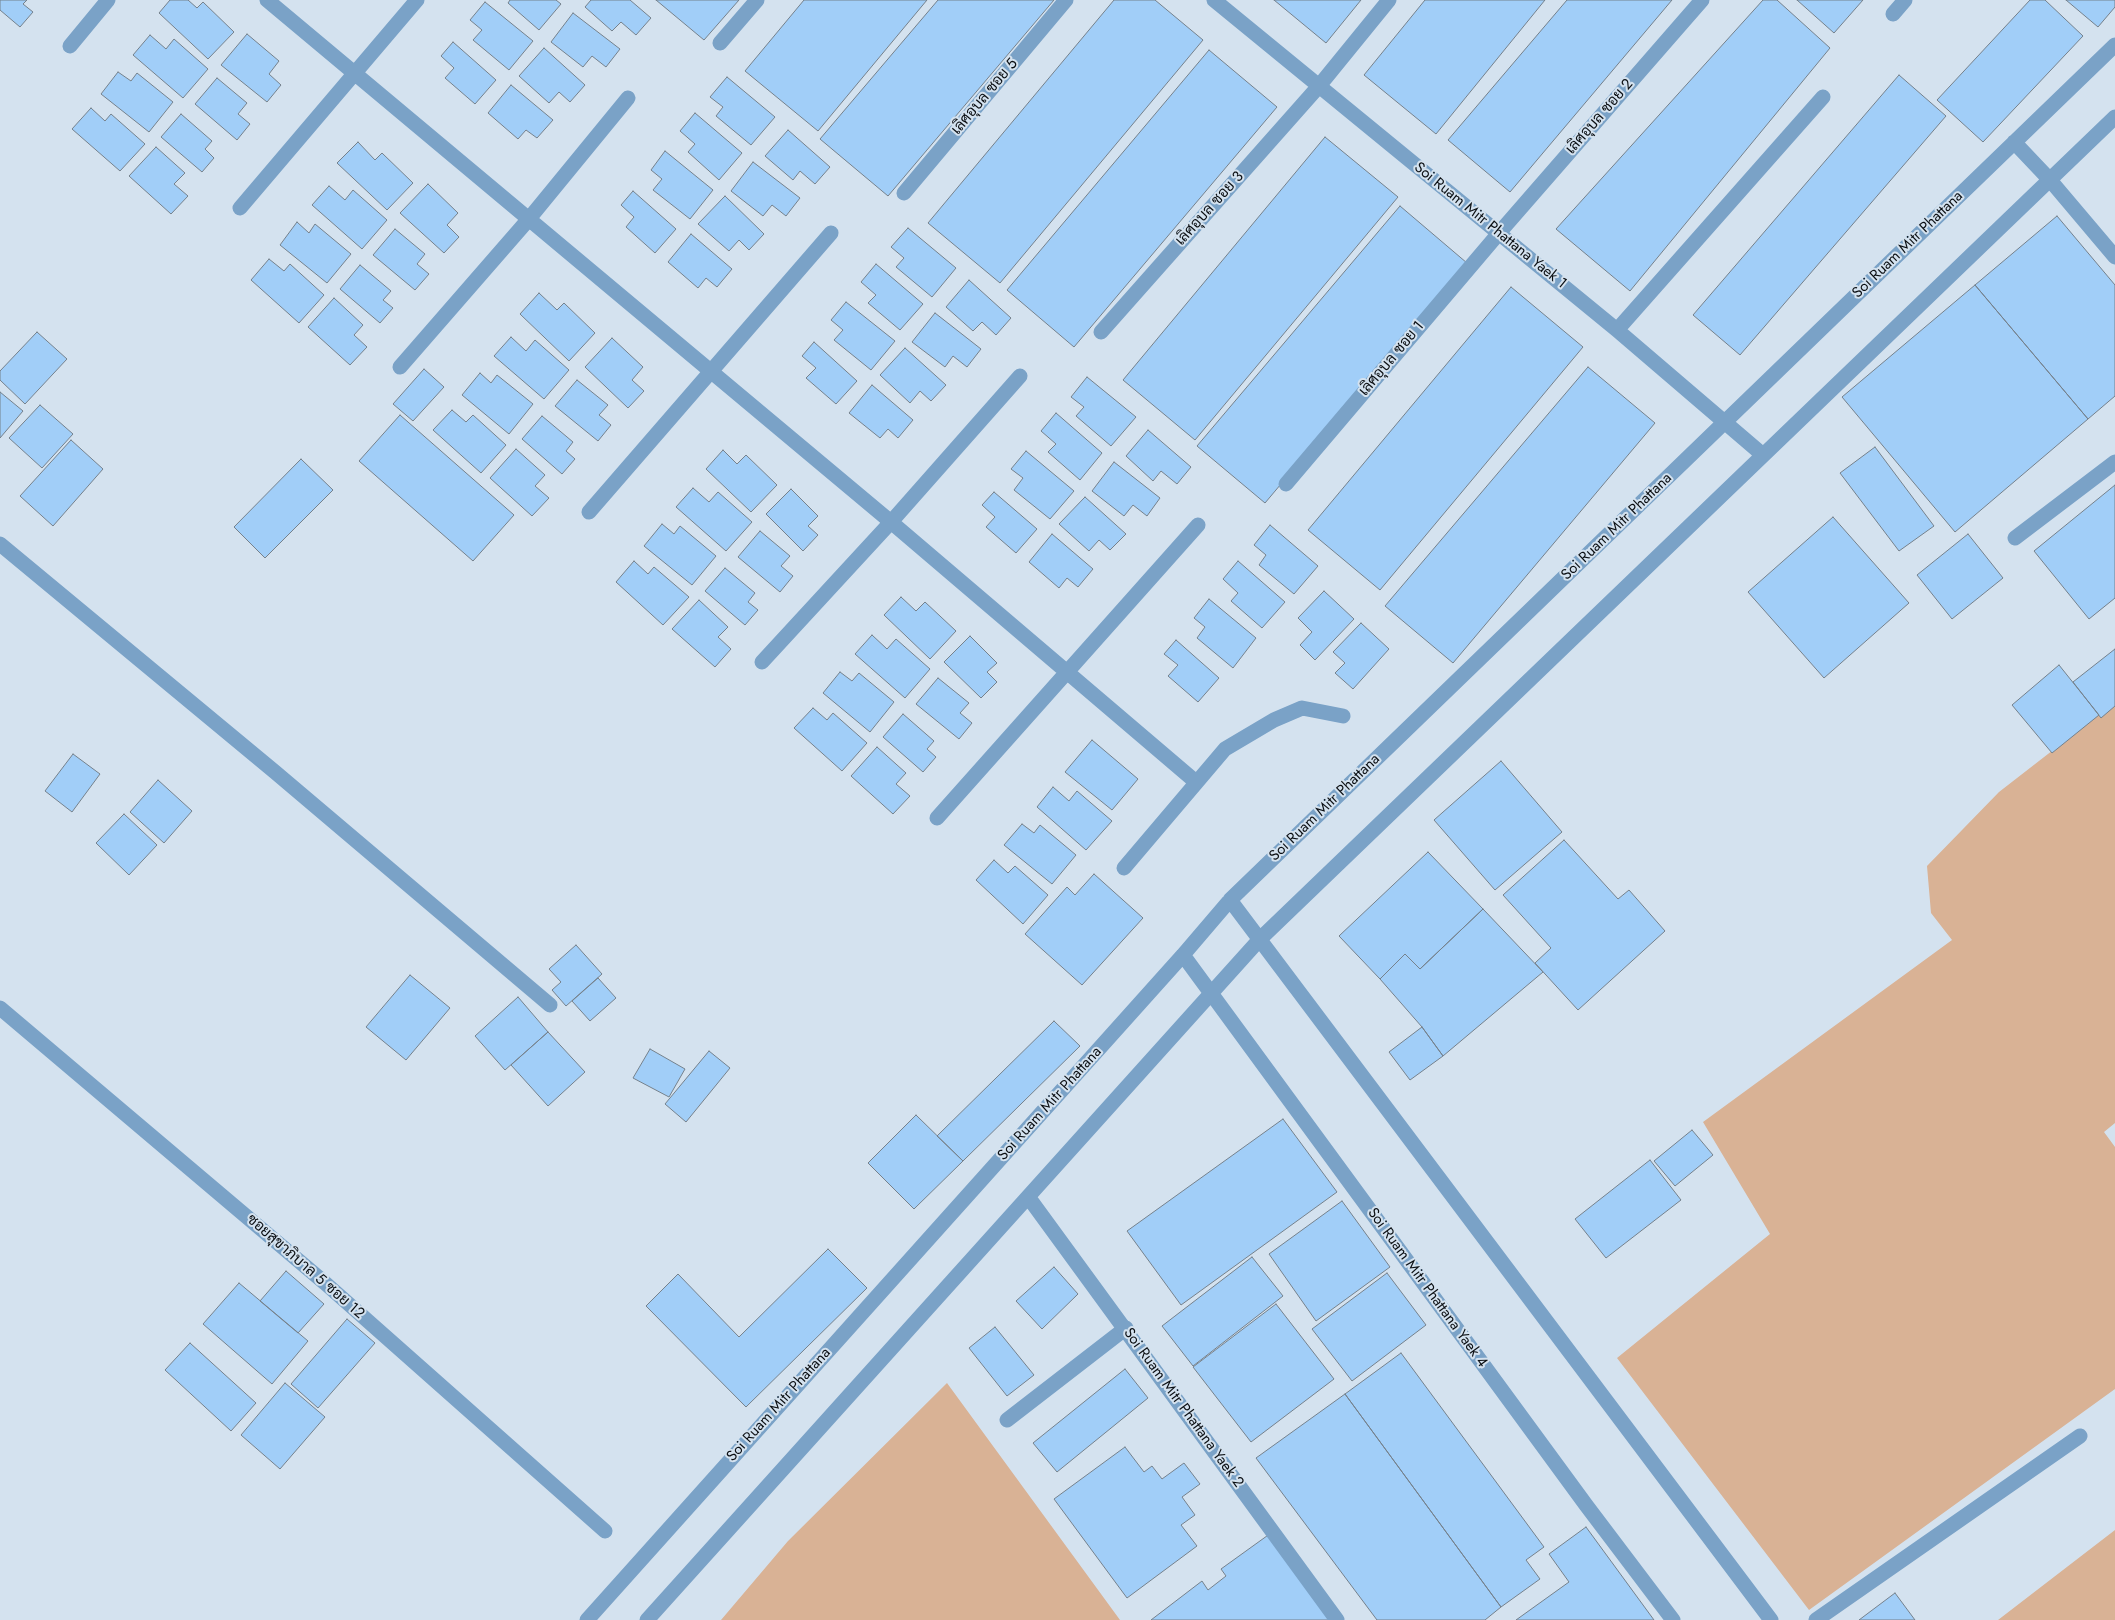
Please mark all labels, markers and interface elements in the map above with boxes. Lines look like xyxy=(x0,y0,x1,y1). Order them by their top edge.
street label: เลิศอุบล ซอย 5 xyxy=(948,55,1022,139)
street label: เลิศอุบล ซอย 2 xyxy=(1562,76,1638,158)
street label: Soi Ruam Mitr Phattana Yaek 1 xyxy=(1410,159,1570,293)
street label: เลิศอุบล ซอย 3 xyxy=(1172,168,1248,250)
street label: Soi Ruam Mitr Phattana xyxy=(1849,188,1967,302)
street label: เลิศอุบล ซอย 1 xyxy=(1356,318,1428,400)
street label: Soi Ruam Mitr Phattana xyxy=(1558,470,1676,584)
street label: Soi Ruam Mitr Phattana xyxy=(1266,751,1384,865)
street label: Soi Ruam Mitr Phattana xyxy=(994,1044,1106,1164)
street label: Soi Ruam Mitr Phattana Yaek 4 xyxy=(1363,1205,1491,1371)
street label: ซอยสุขาภิบาล 5 ซอย 12 xyxy=(242,1211,368,1323)
street label: Soi Ruam Mitr Phattana Yaek 2 xyxy=(1119,1325,1247,1491)
street label: Soi Ruam Mitr Phattana xyxy=(723,1345,835,1465)

